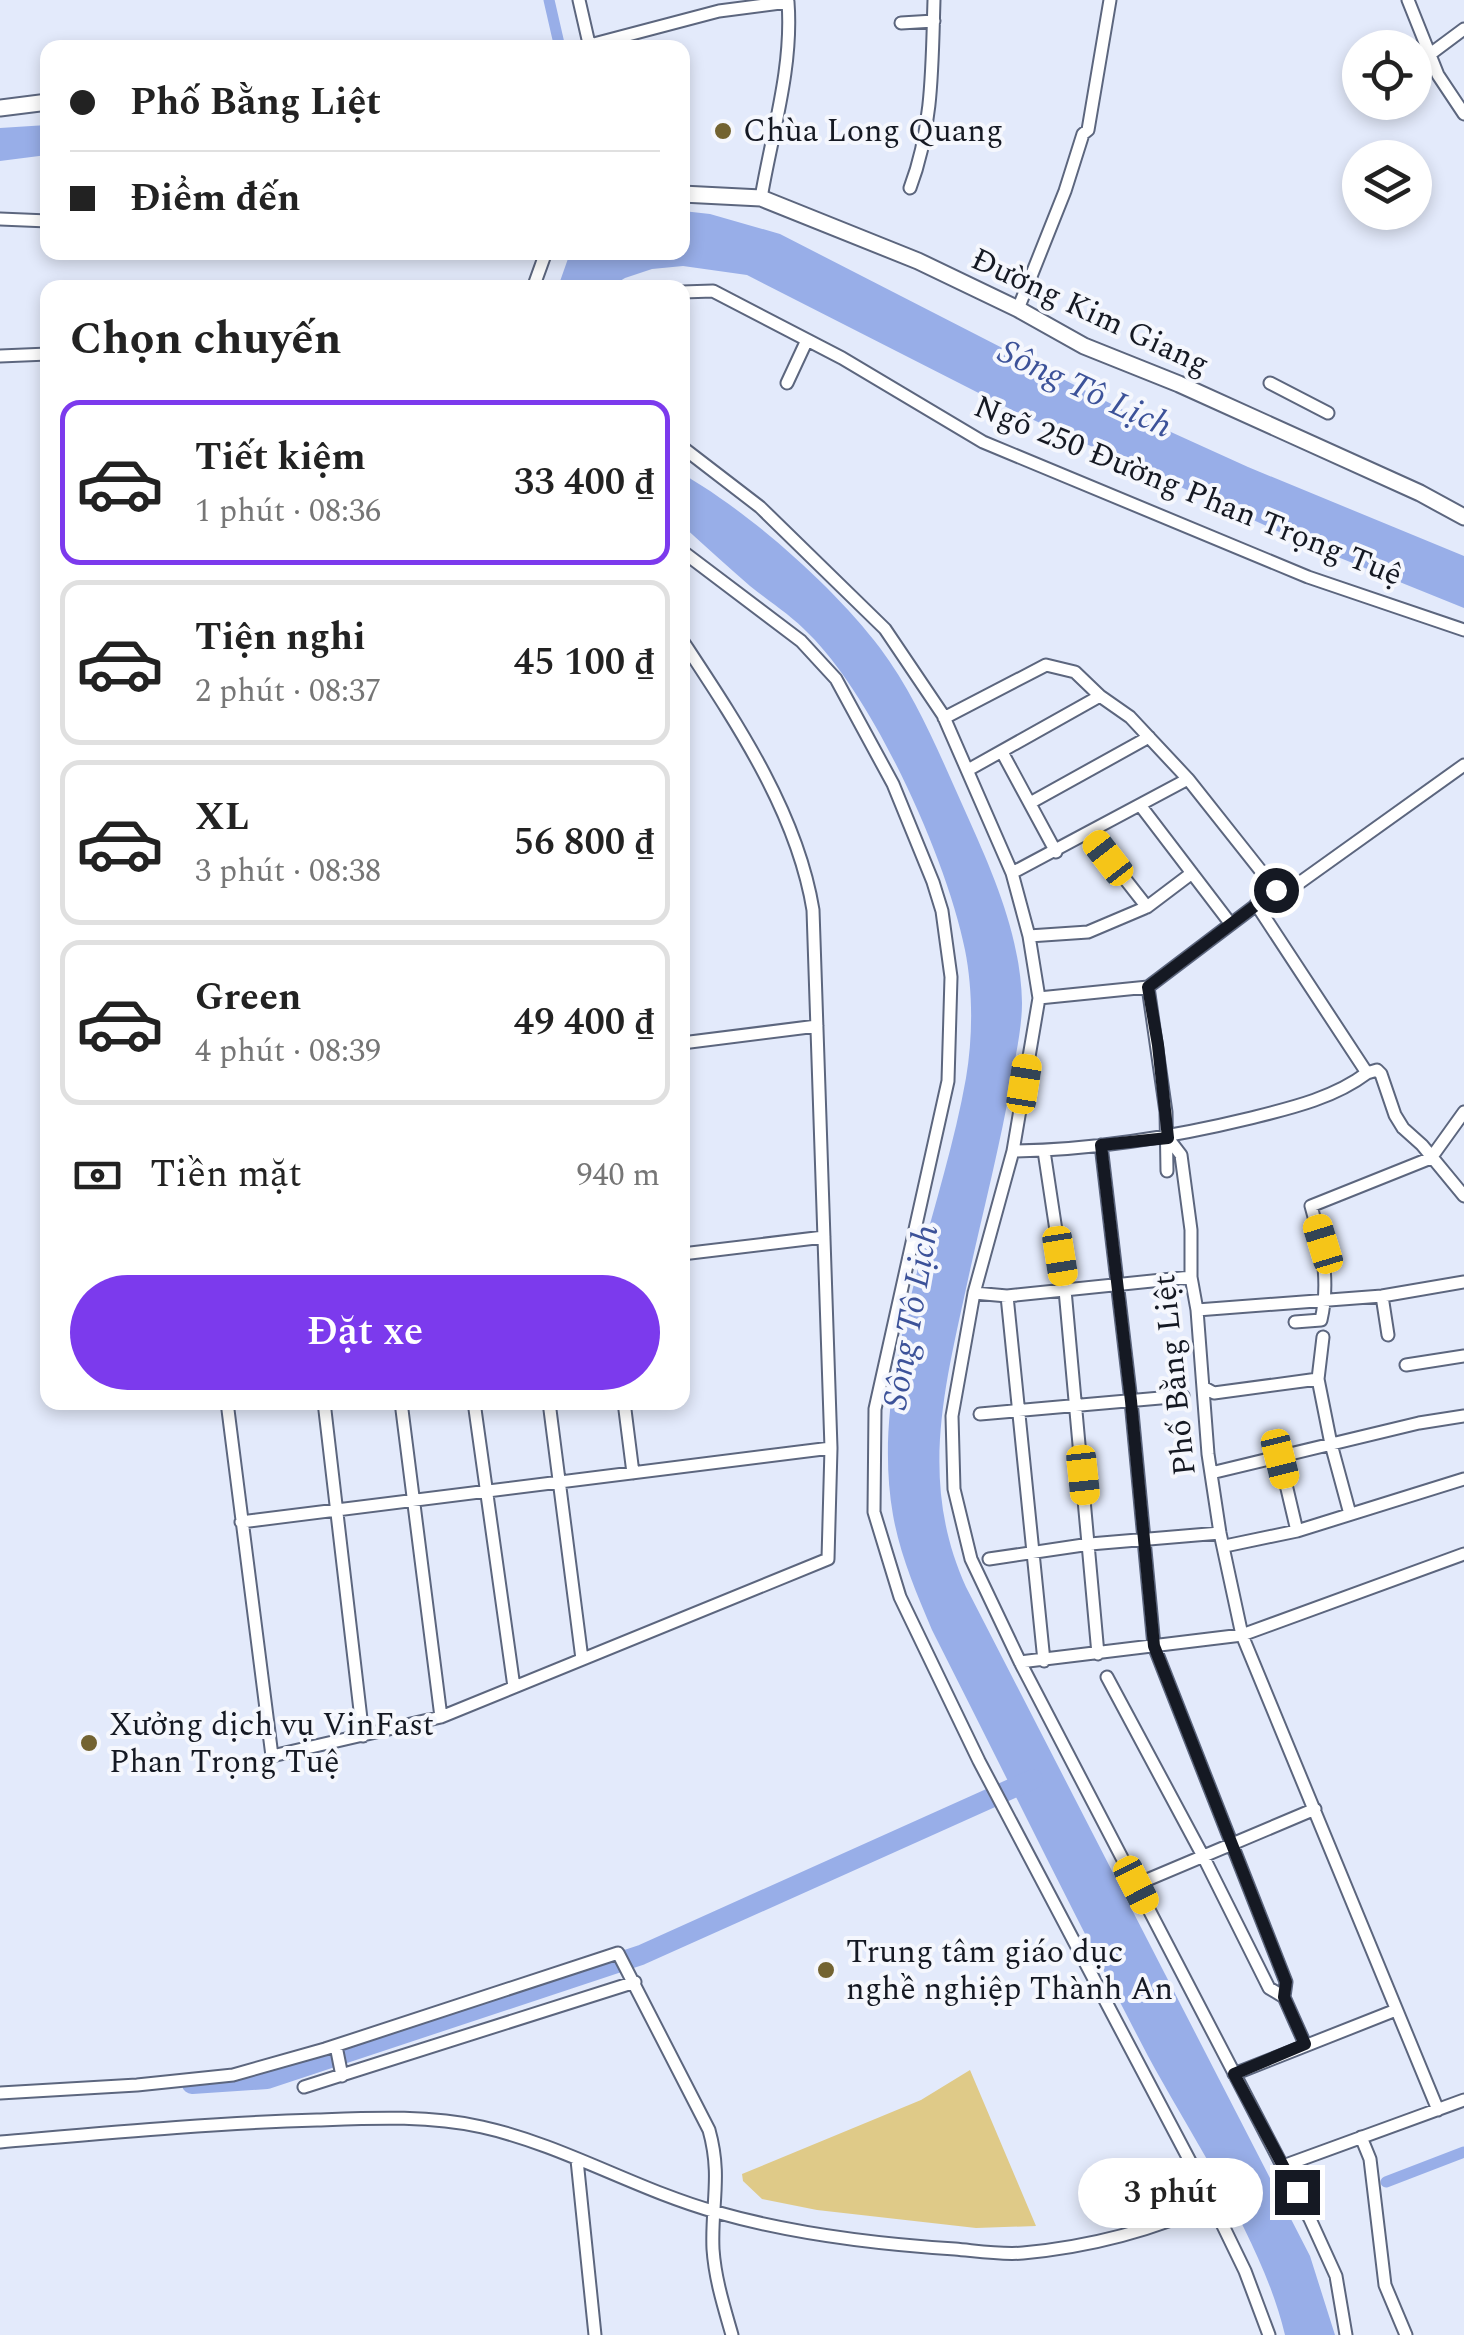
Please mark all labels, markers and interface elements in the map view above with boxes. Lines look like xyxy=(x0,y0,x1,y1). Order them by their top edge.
map controls xyxy=(1342,30,1432,230)
button: locate xyxy=(1342,30,1432,120)
text: Phố Bằng Liệt xyxy=(130,74,381,132)
place label: Chùa Long Quang xyxy=(743,107,1003,156)
marker: Chùa Long Quang xyxy=(712,120,734,142)
button: layers xyxy=(1342,140,1432,230)
text: Điểm đến xyxy=(130,170,300,228)
street label: Đường Kim Giang xyxy=(963,235,1217,389)
text: Chọn chuyến xyxy=(70,305,341,374)
water label: Sông Tô Lịch xyxy=(989,326,1181,452)
street label: Ngõ 250 Đường Phan Trọng Tuệ xyxy=(966,382,1410,600)
text: Tiết kiệm xyxy=(195,429,366,487)
icon: car xyxy=(75,438,165,528)
text: 33 400 ₫ xyxy=(514,454,655,512)
text: 1 phút · 08:36 xyxy=(195,487,381,536)
text: Tiện nghi xyxy=(195,609,366,667)
icon: car xyxy=(75,618,165,708)
text: 45 100 ₫ xyxy=(514,634,655,692)
text: 2 phút · 08:37 xyxy=(195,667,381,716)
text: XL xyxy=(195,789,249,847)
icon: car xyxy=(75,798,165,888)
text: 56 800 ₫ xyxy=(514,814,655,872)
car xyxy=(1078,825,1138,891)
text: 3 phút · 08:38 xyxy=(195,847,381,896)
route start xyxy=(1254,868,1299,913)
text: Green xyxy=(195,969,302,1027)
icon: car xyxy=(75,978,165,1068)
text: 49 400 ₫ xyxy=(514,994,655,1052)
text: 4 phút · 08:39 xyxy=(195,1027,381,1076)
car xyxy=(1004,1052,1044,1116)
text: Tiền mặt xyxy=(150,1146,302,1204)
icon: cash xyxy=(70,1148,125,1203)
text: 940 m xyxy=(576,1151,660,1200)
car xyxy=(1300,1211,1346,1277)
water label: Sông Tô Lịch xyxy=(869,1221,953,1413)
car xyxy=(1040,1224,1080,1288)
street label: Phố Bằng Liệt xyxy=(1140,1272,1210,1478)
button: Đặt xe xyxy=(70,1275,660,1390)
car xyxy=(1258,1426,1302,1492)
car xyxy=(1065,1444,1101,1506)
place label: Xưởng dịch vụ VinFast Phan Trọng Tuệ xyxy=(109,1701,434,1787)
marker: Xưởng dịch vụ VinFast Phan Trọng Tuệ xyxy=(78,1732,100,1754)
car xyxy=(1109,1851,1163,1919)
place label: Trung tâm giáo dục nghề nghiệp Thành An xyxy=(846,1928,1173,2014)
marker: Trung tâm giáo dục nghề nghiệp Thành An xyxy=(815,1959,837,1981)
callout: 3 phút xyxy=(1077,2157,1262,2227)
text: 3 phút xyxy=(1124,2168,1217,2217)
route end xyxy=(1275,2170,1320,2215)

